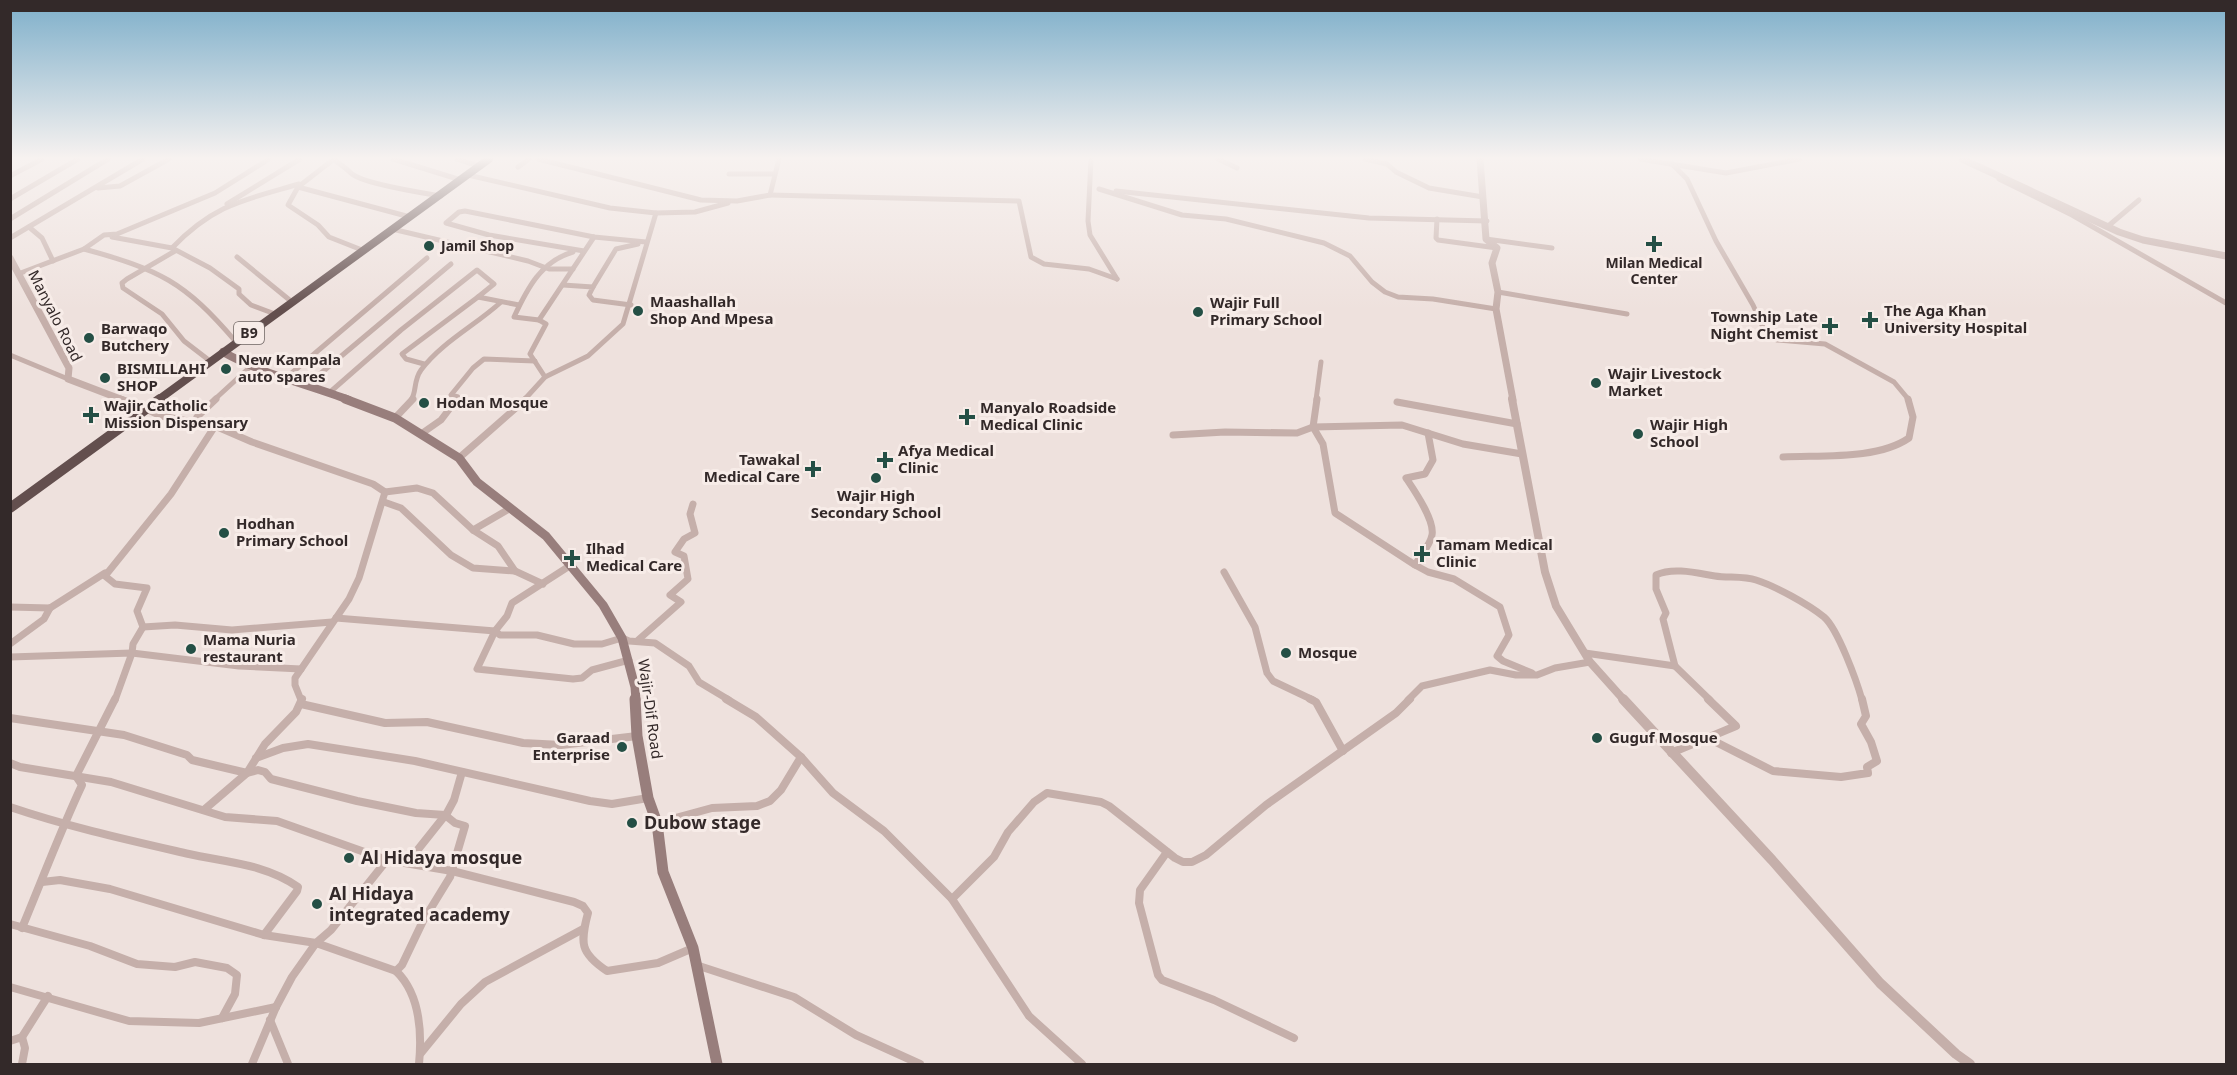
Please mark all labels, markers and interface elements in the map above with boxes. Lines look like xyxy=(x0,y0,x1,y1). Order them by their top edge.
marker: Milan Medical Center xyxy=(1645,235,1663,253)
place label: Jamil Shop xyxy=(439,236,514,255)
marker: Jamil Shop xyxy=(422,239,436,253)
place label: Milan Medical Center xyxy=(1605,253,1703,288)
street label: Manyalo Road xyxy=(24,266,88,365)
place label: Maashallah Shop And Mpesa xyxy=(650,291,773,328)
place label: Wajir Full Primary School xyxy=(1210,292,1322,329)
place label: The Aga Khan University Hospital xyxy=(1884,300,2027,337)
marker: Maashallah Shop And Mpesa xyxy=(631,304,645,318)
marker: Wajir Full Primary School xyxy=(1191,305,1205,319)
place label: Township Late Night Chemist xyxy=(1710,306,1818,343)
marker: The Aga Khan University Hospital xyxy=(1861,311,1879,329)
place label: Barwaqo Butchery xyxy=(101,318,169,355)
marker: Township Late Night Chemist xyxy=(1823,319,1837,333)
road number: B9 xyxy=(234,322,264,344)
marker: Barwaqo Butchery xyxy=(82,331,96,345)
place label: New Kampala auto spares xyxy=(238,349,341,386)
place label: BISMILLAHI SHOP xyxy=(117,358,206,395)
marker: New Kampala auto spares xyxy=(219,362,233,376)
place label: Wajir Livestock Market xyxy=(1608,363,1722,400)
marker: BISMILLAHI SHOP xyxy=(98,371,112,385)
marker: Wajir Livestock Market xyxy=(1589,376,1603,390)
place label: Hodan Mosque xyxy=(436,392,548,412)
place label: Wajir Catholic Mission Dispensary xyxy=(104,395,249,432)
marker: Hodan Mosque xyxy=(417,396,431,410)
place label: Manyalo Roadside Medical Clinic xyxy=(980,397,1116,434)
marker: Wajir Catholic Mission Dispensary xyxy=(82,406,100,424)
marker: Manyalo Roadside Medical Clinic xyxy=(958,408,976,426)
place label: Wajir High School xyxy=(1650,414,1728,451)
marker: Wajir High School xyxy=(1631,427,1645,441)
place label: Afya Medical Clinic xyxy=(898,440,994,477)
place label: Tawakal Medical Care xyxy=(704,449,800,486)
marker: Afya Medical Clinic xyxy=(876,451,894,469)
marker: Tawakal Medical Care xyxy=(804,460,822,478)
marker: Wajir High Secondary School xyxy=(869,471,883,485)
place label: Wajir High Secondary School xyxy=(811,485,941,522)
place label: Hodhan Primary School xyxy=(236,513,348,550)
marker: Hodhan Primary School xyxy=(217,526,231,540)
place label: Tamam Medical Clinic xyxy=(1436,534,1553,571)
place label: Ilhad Medical Care xyxy=(586,538,682,575)
marker: Tamam Medical Clinic xyxy=(1413,545,1431,563)
marker: Ilhad Medical Care xyxy=(563,549,581,567)
place label: Mama Nuria restaurant xyxy=(203,629,296,666)
marker: Mama Nuria restaurant xyxy=(184,642,198,656)
place label: Mosque xyxy=(1298,642,1357,662)
marker: Mosque xyxy=(1279,646,1293,660)
street label: Wajir-Dif Road xyxy=(634,658,668,760)
place label: Garaad Enterprise xyxy=(533,727,610,764)
place label: Guguf Mosque xyxy=(1609,727,1718,747)
marker: Guguf Mosque xyxy=(1590,731,1604,745)
marker: Garaad Enterprise xyxy=(615,740,629,754)
place label: Dubow stage xyxy=(644,810,761,834)
marker: Dubow stage xyxy=(625,816,639,830)
place label: Al Hidaya mosque xyxy=(361,845,522,869)
marker: Al Hidaya mosque xyxy=(342,851,356,865)
place label: Al Hidaya integrated academy xyxy=(329,881,511,926)
marker: Al Hidaya integrated academy xyxy=(310,897,324,911)

